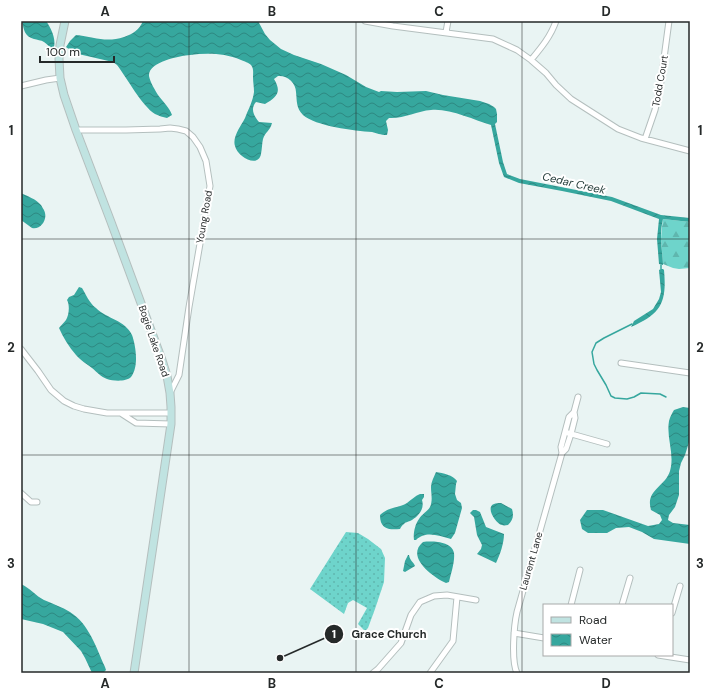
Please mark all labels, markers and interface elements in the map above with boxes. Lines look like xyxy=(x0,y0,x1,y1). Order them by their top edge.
text: A xyxy=(100,3,110,20)
text: B xyxy=(268,3,276,20)
text: C xyxy=(434,3,444,20)
text: D xyxy=(601,3,611,20)
scale bar xyxy=(40,38,114,64)
text: 100 m xyxy=(46,44,80,60)
street label: Todd Court xyxy=(649,54,671,108)
text: 1 xyxy=(9,122,13,139)
text: 1 xyxy=(698,122,702,139)
water label: Cedar Creek xyxy=(541,169,607,197)
street label: Young Road xyxy=(193,189,215,245)
street label: Bogie Lake Road xyxy=(136,303,172,379)
text: 2 xyxy=(7,339,15,356)
text: 2 xyxy=(696,339,704,356)
street label: Laurent Lane xyxy=(516,530,546,592)
text: 3 xyxy=(7,555,15,572)
text: 3 xyxy=(696,555,704,572)
legend xyxy=(543,604,673,656)
text: Road xyxy=(579,612,607,628)
callout: Grace Church xyxy=(324,622,435,645)
text: 1 xyxy=(332,626,336,642)
text: Grace Church xyxy=(352,627,427,641)
text: Water xyxy=(579,632,613,648)
text: A xyxy=(100,675,110,692)
text: B xyxy=(268,675,276,692)
text: C xyxy=(434,675,444,692)
text: D xyxy=(601,675,611,692)

